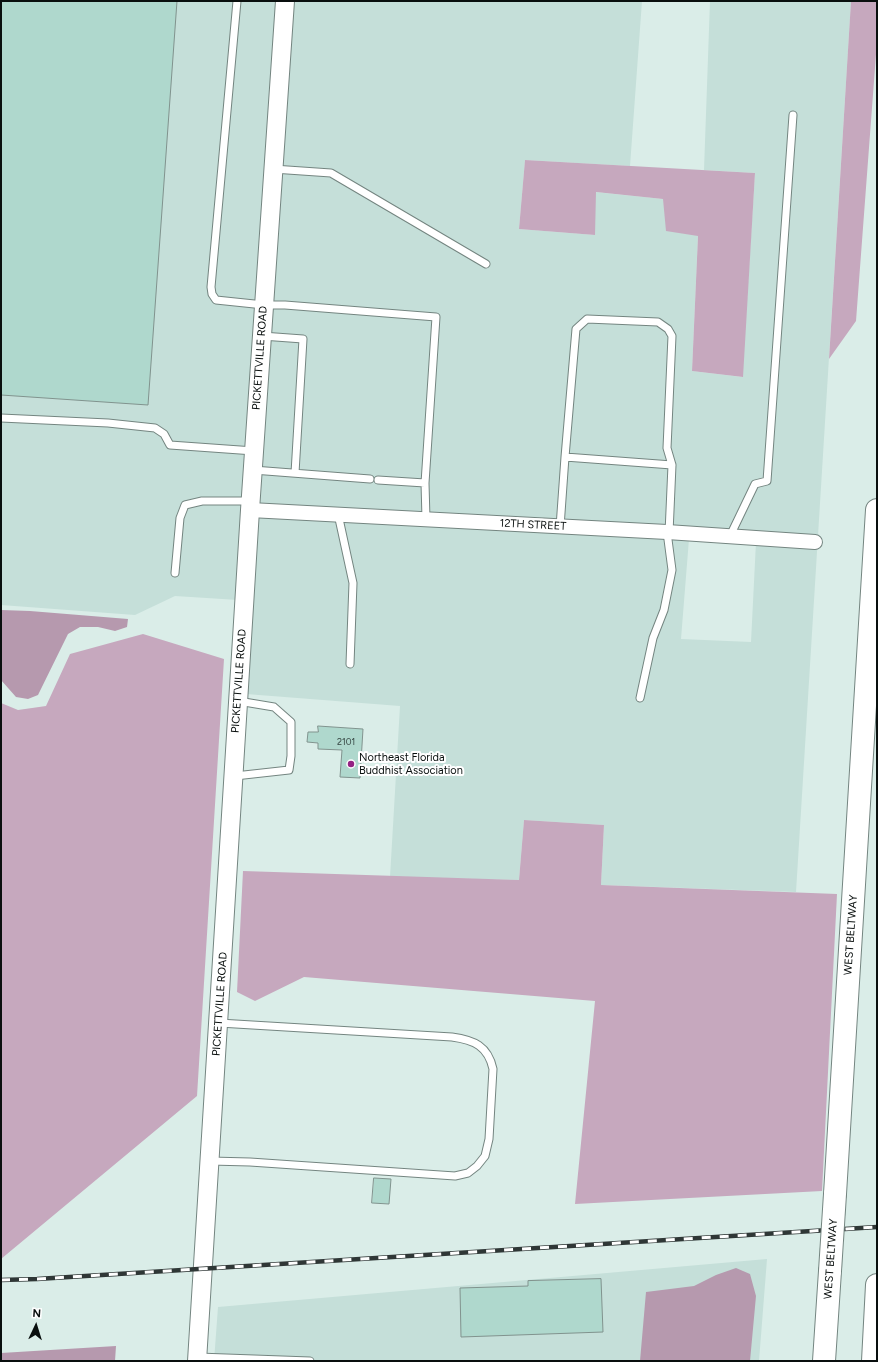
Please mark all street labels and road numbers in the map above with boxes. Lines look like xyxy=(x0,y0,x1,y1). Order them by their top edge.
street label: PICKETTVILLE ROAD xyxy=(250,305,270,411)
street label: 12TH STREET xyxy=(499,517,567,533)
street label: PICKETTVILLE ROAD xyxy=(229,628,249,734)
street label: WEST BELTWAY xyxy=(842,894,860,976)
street label: PICKETTVILLE ROAD xyxy=(210,951,230,1057)
street label: WEST BELTWAY xyxy=(822,1218,840,1300)

